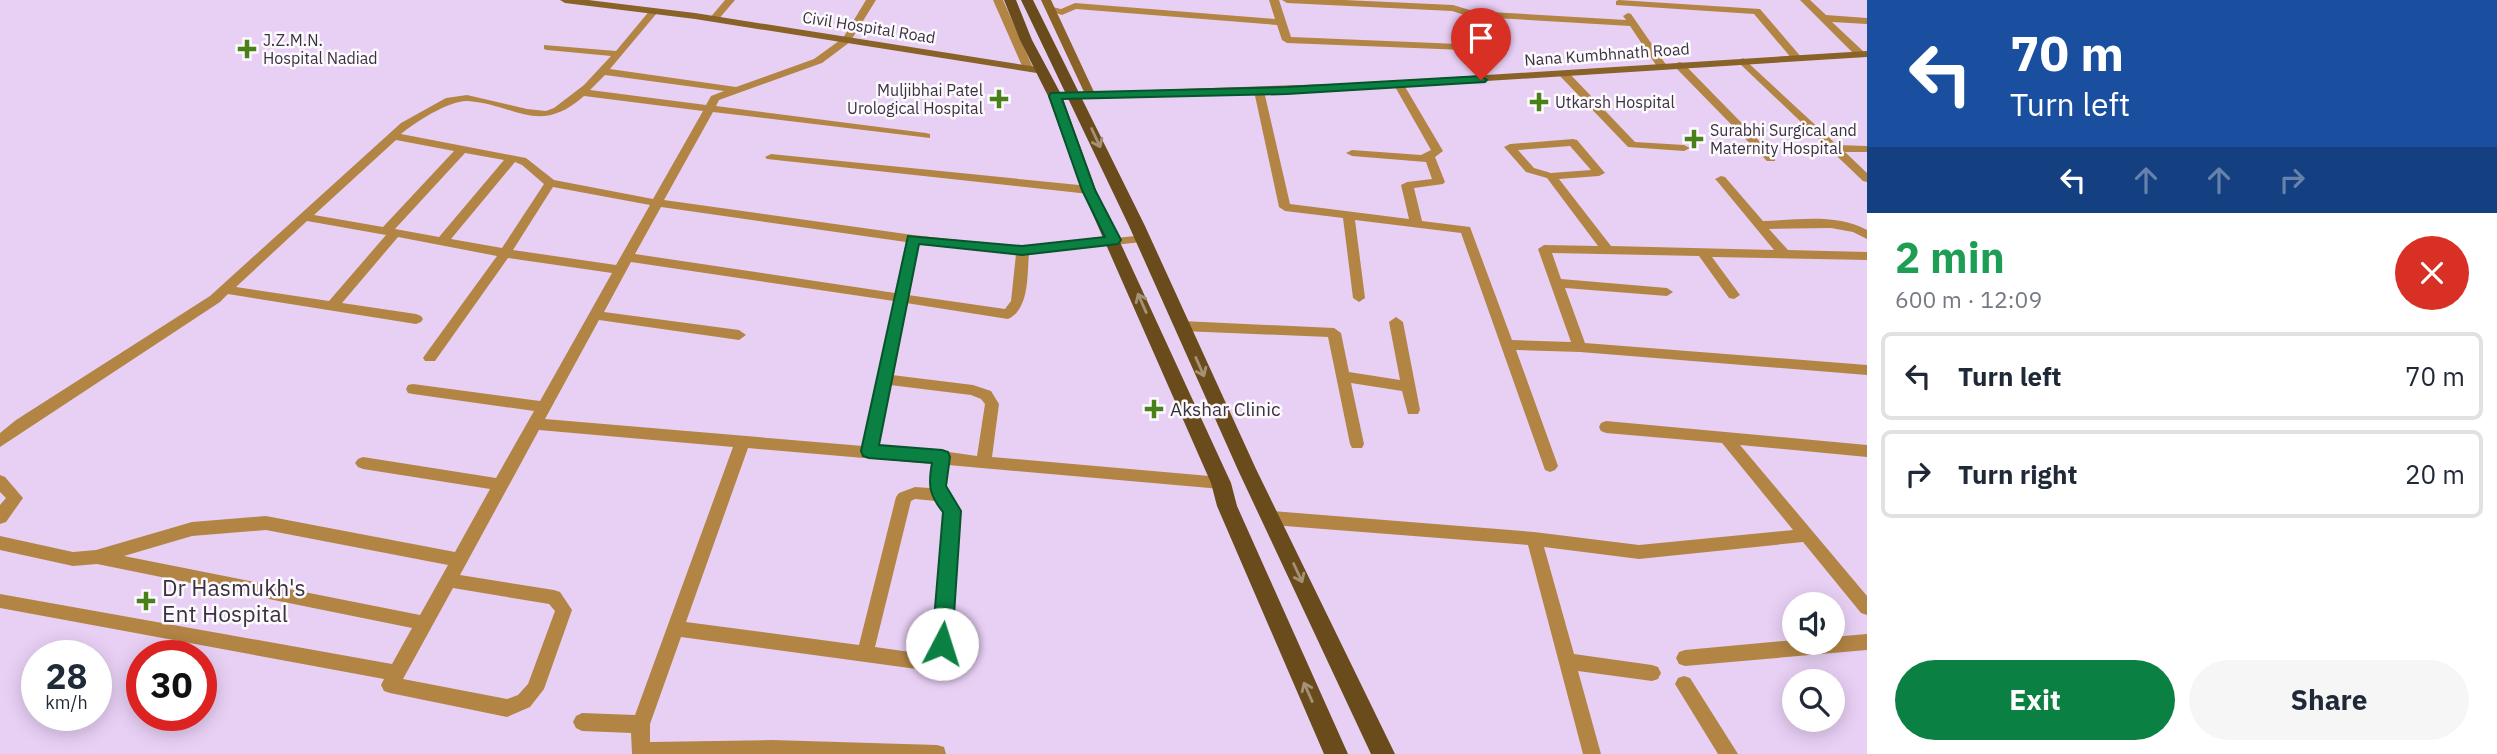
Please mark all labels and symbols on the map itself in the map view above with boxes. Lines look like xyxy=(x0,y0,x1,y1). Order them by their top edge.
street label: Civil Hospital Road xyxy=(801,7,937,47)
pin xyxy=(1451,8,1511,80)
place label: J.Z.M.N. Hospital Nadiad xyxy=(263,30,378,68)
street label: Nana Kumbhnath Road xyxy=(1524,38,1690,70)
marker: J.Z.M.N. Hospital Nadiad xyxy=(237,39,257,59)
place label: Muljibhai Patel Urological Hospital xyxy=(847,80,983,118)
marker: Muljibhai Patel Urological Hospital xyxy=(989,89,1009,109)
marker: Utkarsh Hospital xyxy=(1529,92,1549,112)
place label: Utkarsh Hospital xyxy=(1555,92,1675,112)
place label: Surabhi Surgical and Maternity Hospital xyxy=(1710,120,1857,158)
one-way arrow xyxy=(1089,127,1103,148)
marker: Surabhi Surgical and Maternity Hospital xyxy=(1684,129,1704,149)
one-way arrow xyxy=(1134,292,1147,313)
one-way arrow xyxy=(1194,356,1207,377)
place label: Akshar Clinic xyxy=(1170,397,1281,421)
marker: Akshar Clinic xyxy=(1144,399,1164,419)
one-way arrow xyxy=(1292,562,1305,583)
place label: Dr Hasmukh's Ent Hospital xyxy=(162,572,306,628)
marker: Dr Hasmukh's Ent Hospital xyxy=(136,591,156,611)
position arrow xyxy=(905,607,979,681)
speed limit sign: 30 xyxy=(126,640,217,731)
one-way arrow xyxy=(1301,681,1314,703)

